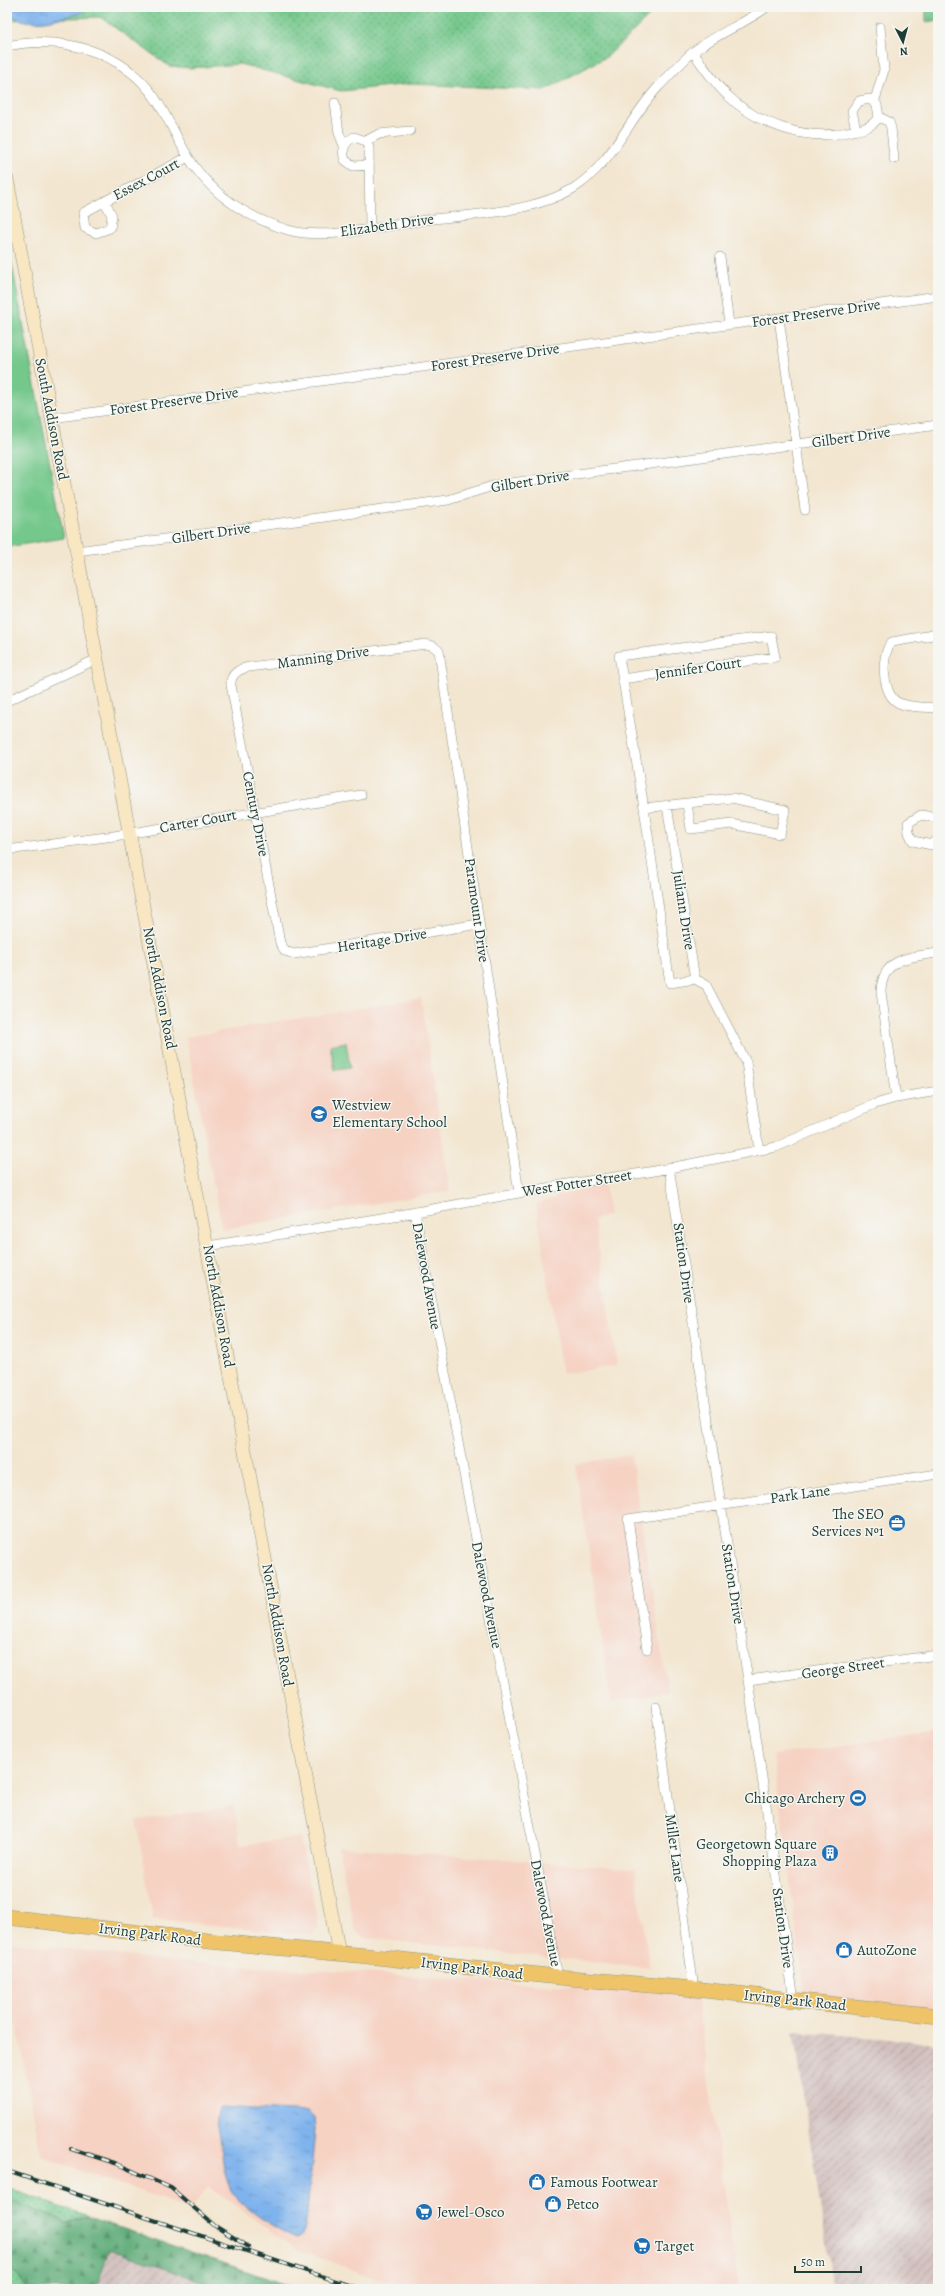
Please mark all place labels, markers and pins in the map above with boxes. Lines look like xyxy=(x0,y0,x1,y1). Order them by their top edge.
place label: Westview Elementary School xyxy=(331,1095,447,1132)
school or university icon: Westview Elementary School xyxy=(309,1104,329,1124)
place label: The SEO Services №1 xyxy=(811,1504,884,1541)
office icon: The SEO Services №1 xyxy=(887,1513,907,1533)
place label: Chicago Archery xyxy=(744,1788,845,1808)
sports icon: Chicago Archery xyxy=(848,1788,868,1808)
place label: Georgetown Square Shopping Plaza xyxy=(696,1834,817,1871)
building icon: Georgetown Square Shopping Plaza xyxy=(820,1843,840,1863)
shop icon: AutoZone xyxy=(834,1940,854,1960)
place label: AutoZone xyxy=(856,1940,917,1960)
shop icon: Famous Footwear xyxy=(527,2172,547,2192)
place label: Famous Footwear xyxy=(550,2172,658,2192)
shop icon: Petco xyxy=(543,2194,563,2214)
place label: Petco xyxy=(566,2194,599,2214)
supermarket icon: Jewel-Osco xyxy=(414,2202,434,2222)
place label: Jewel-Osco xyxy=(437,2202,504,2222)
supermarket icon: Target xyxy=(632,2236,652,2256)
place label: Target xyxy=(655,2236,694,2256)

